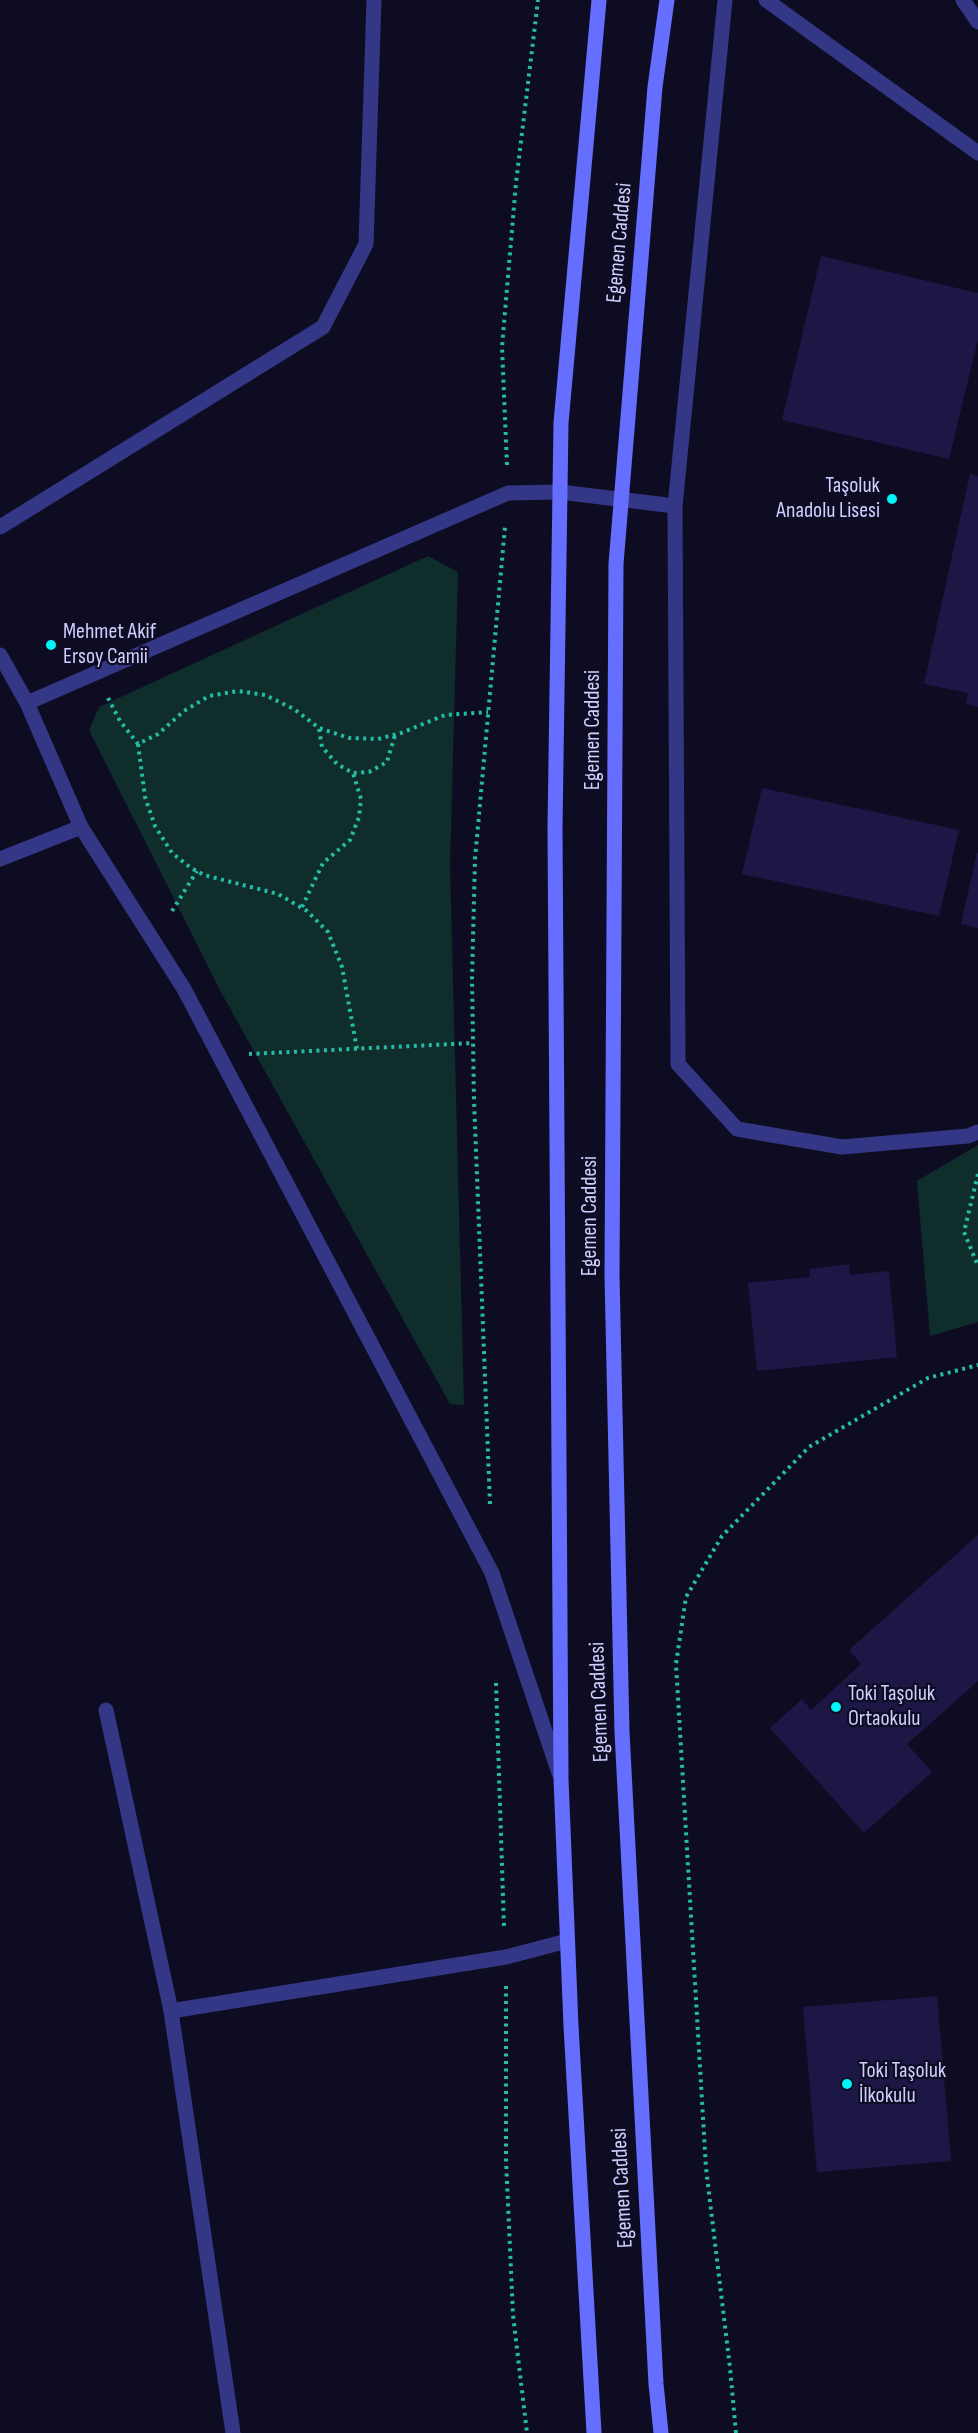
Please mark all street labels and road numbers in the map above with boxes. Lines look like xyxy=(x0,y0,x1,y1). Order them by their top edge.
street label: Egemen Caddesi xyxy=(602,182,638,304)
street label: Egemen Caddesi xyxy=(580,670,606,790)
street label: Egemen Caddesi xyxy=(577,1156,603,1276)
street label: Egemen Caddesi xyxy=(585,1641,615,1763)
street label: Egemen Caddesi xyxy=(607,2127,639,2249)

